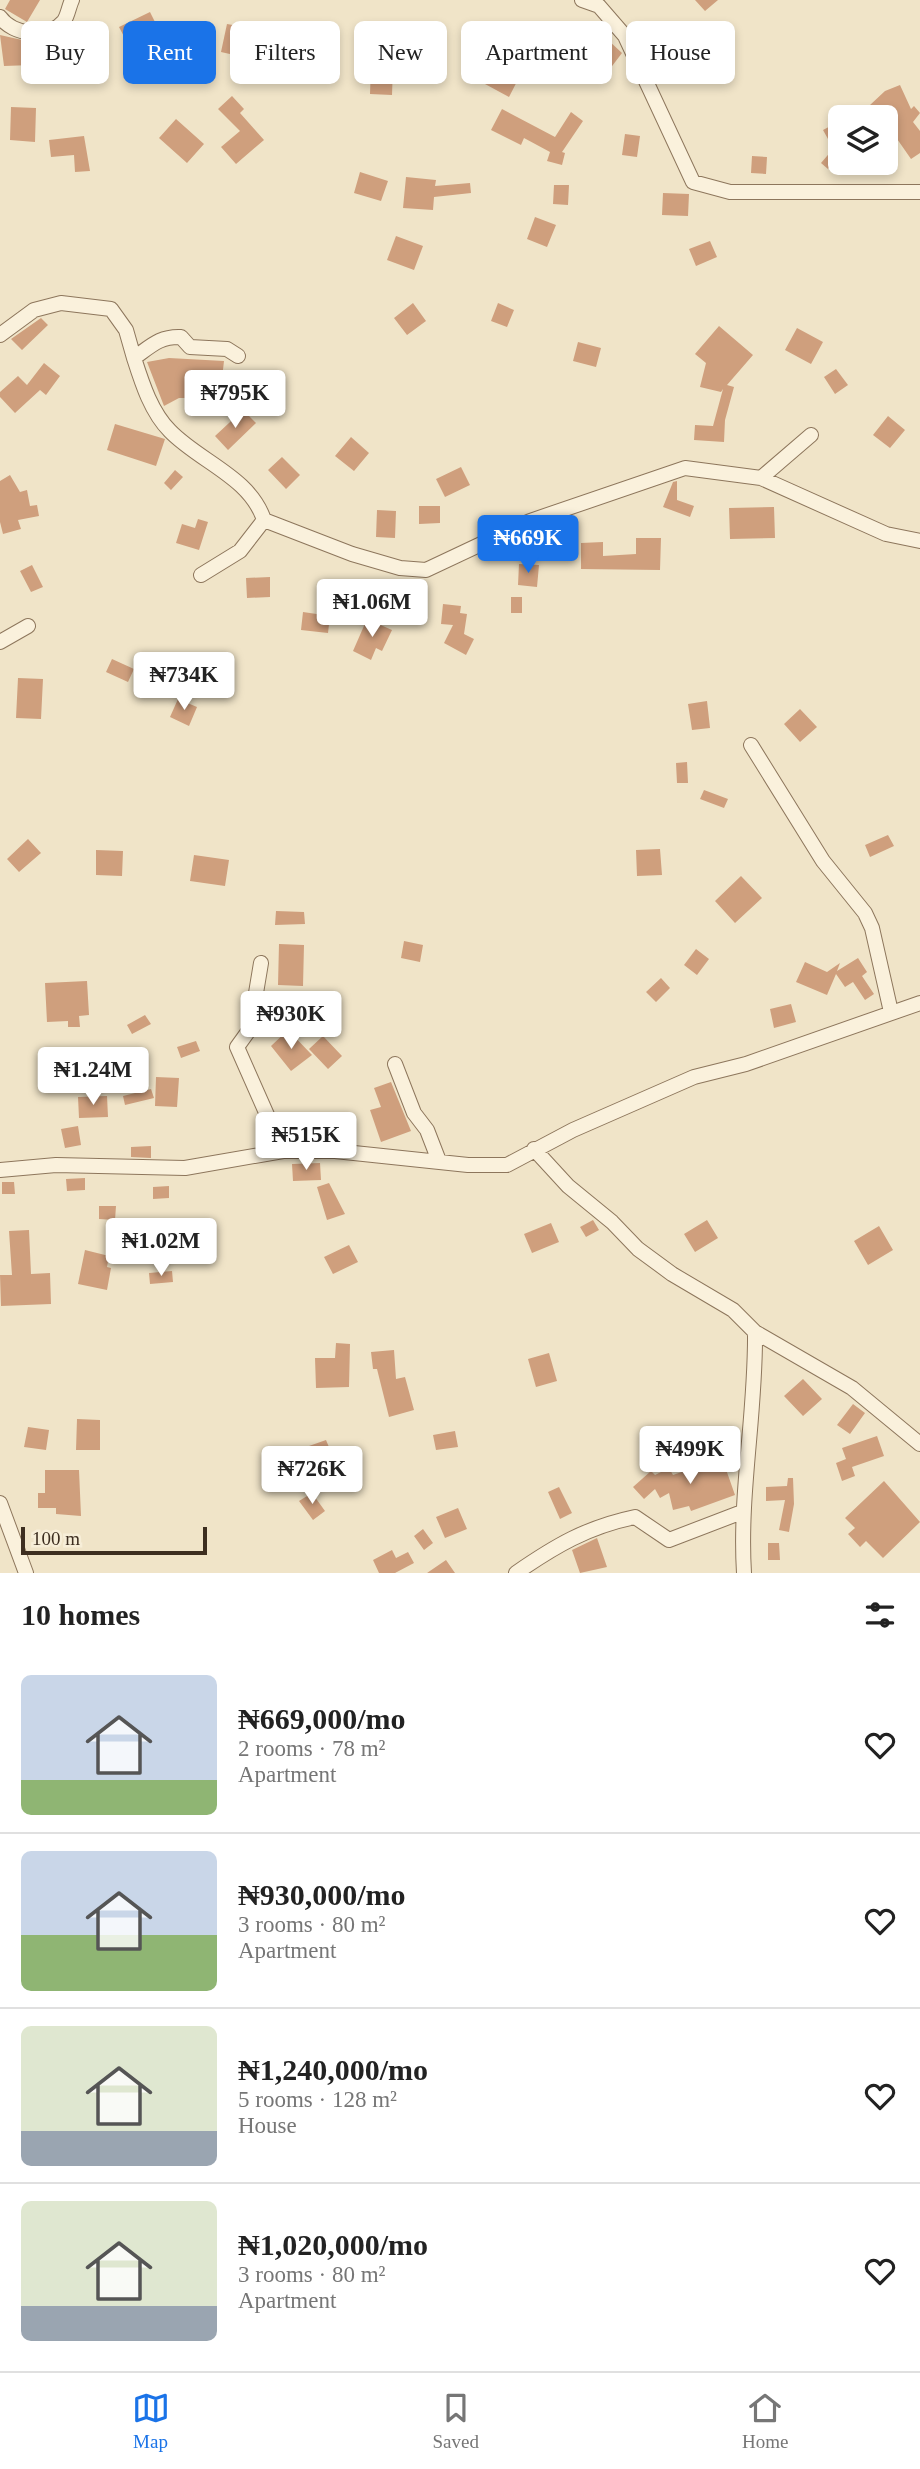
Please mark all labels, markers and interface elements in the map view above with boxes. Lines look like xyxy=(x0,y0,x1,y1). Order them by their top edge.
chip: Buy xyxy=(21,21,109,84)
chip: Rent xyxy=(123,21,216,84)
chip: Filters xyxy=(230,21,340,84)
chip: New xyxy=(354,21,447,84)
chip: Apartment xyxy=(461,21,612,84)
chip: House xyxy=(626,21,735,84)
map controls xyxy=(828,105,898,175)
button: layers xyxy=(828,105,898,175)
pin: ₦795K xyxy=(186,370,284,430)
text: ₦795K xyxy=(201,380,270,405)
pin: ₦669K xyxy=(479,516,577,575)
text: ₦669K xyxy=(494,525,563,550)
pin: ₦1.06M xyxy=(315,580,429,639)
text: ₦1.06M xyxy=(333,589,411,614)
pin: ₦734K xyxy=(135,652,233,712)
text: ₦734K xyxy=(150,662,219,687)
pin: ₦930K xyxy=(242,992,340,1051)
text: ₦930K xyxy=(257,1001,326,1026)
pin: ₦1.24M xyxy=(36,1048,150,1107)
text: ₦1.24M xyxy=(54,1057,132,1082)
pin: ₦515K xyxy=(257,1112,355,1172)
text: ₦515K xyxy=(272,1122,341,1147)
pin: ₦1.02M xyxy=(104,1218,218,1278)
text: ₦1.02M xyxy=(122,1228,200,1253)
pin: ₦499K xyxy=(641,1426,739,1486)
text: ₦499K xyxy=(656,1436,725,1461)
pin: ₦726K xyxy=(263,1446,361,1506)
text: ₦726K xyxy=(278,1456,347,1481)
scale bar xyxy=(21,1524,206,1556)
text: 100 m xyxy=(32,1528,80,1549)
icon: filters xyxy=(861,1596,899,1634)
text: 10 homes xyxy=(21,1598,140,1631)
text: ₦669,000/mo xyxy=(238,1702,406,1735)
icon: home xyxy=(77,1703,161,1787)
icon: heart xyxy=(861,1726,899,1764)
text: 2 rooms · 78 m² xyxy=(238,1736,385,1761)
text: Apartment xyxy=(238,1762,336,1787)
text: ₦930,000/mo xyxy=(238,1878,406,1911)
icon: home xyxy=(77,1879,161,1963)
icon: heart xyxy=(861,1902,899,1940)
text: 3 rooms · 80 m² xyxy=(238,1912,385,1937)
text: Apartment xyxy=(238,1938,336,1963)
text: ₦1,240,000/mo xyxy=(238,2053,428,2086)
icon: home xyxy=(77,2054,161,2138)
icon: heart xyxy=(861,2077,899,2115)
text: 5 rooms · 128 m² xyxy=(238,2087,397,2112)
text: House xyxy=(238,2113,297,2138)
text: ₦1,020,000/mo xyxy=(238,2228,428,2261)
icon: home xyxy=(77,2229,161,2313)
icon: heart xyxy=(861,2252,899,2290)
text: 3 rooms · 80 m² xyxy=(238,2262,385,2287)
text: Apartment xyxy=(238,2288,336,2313)
tab: Map xyxy=(132,2389,170,2453)
tab: Saved xyxy=(433,2389,479,2453)
tab: Home xyxy=(742,2389,788,2453)

